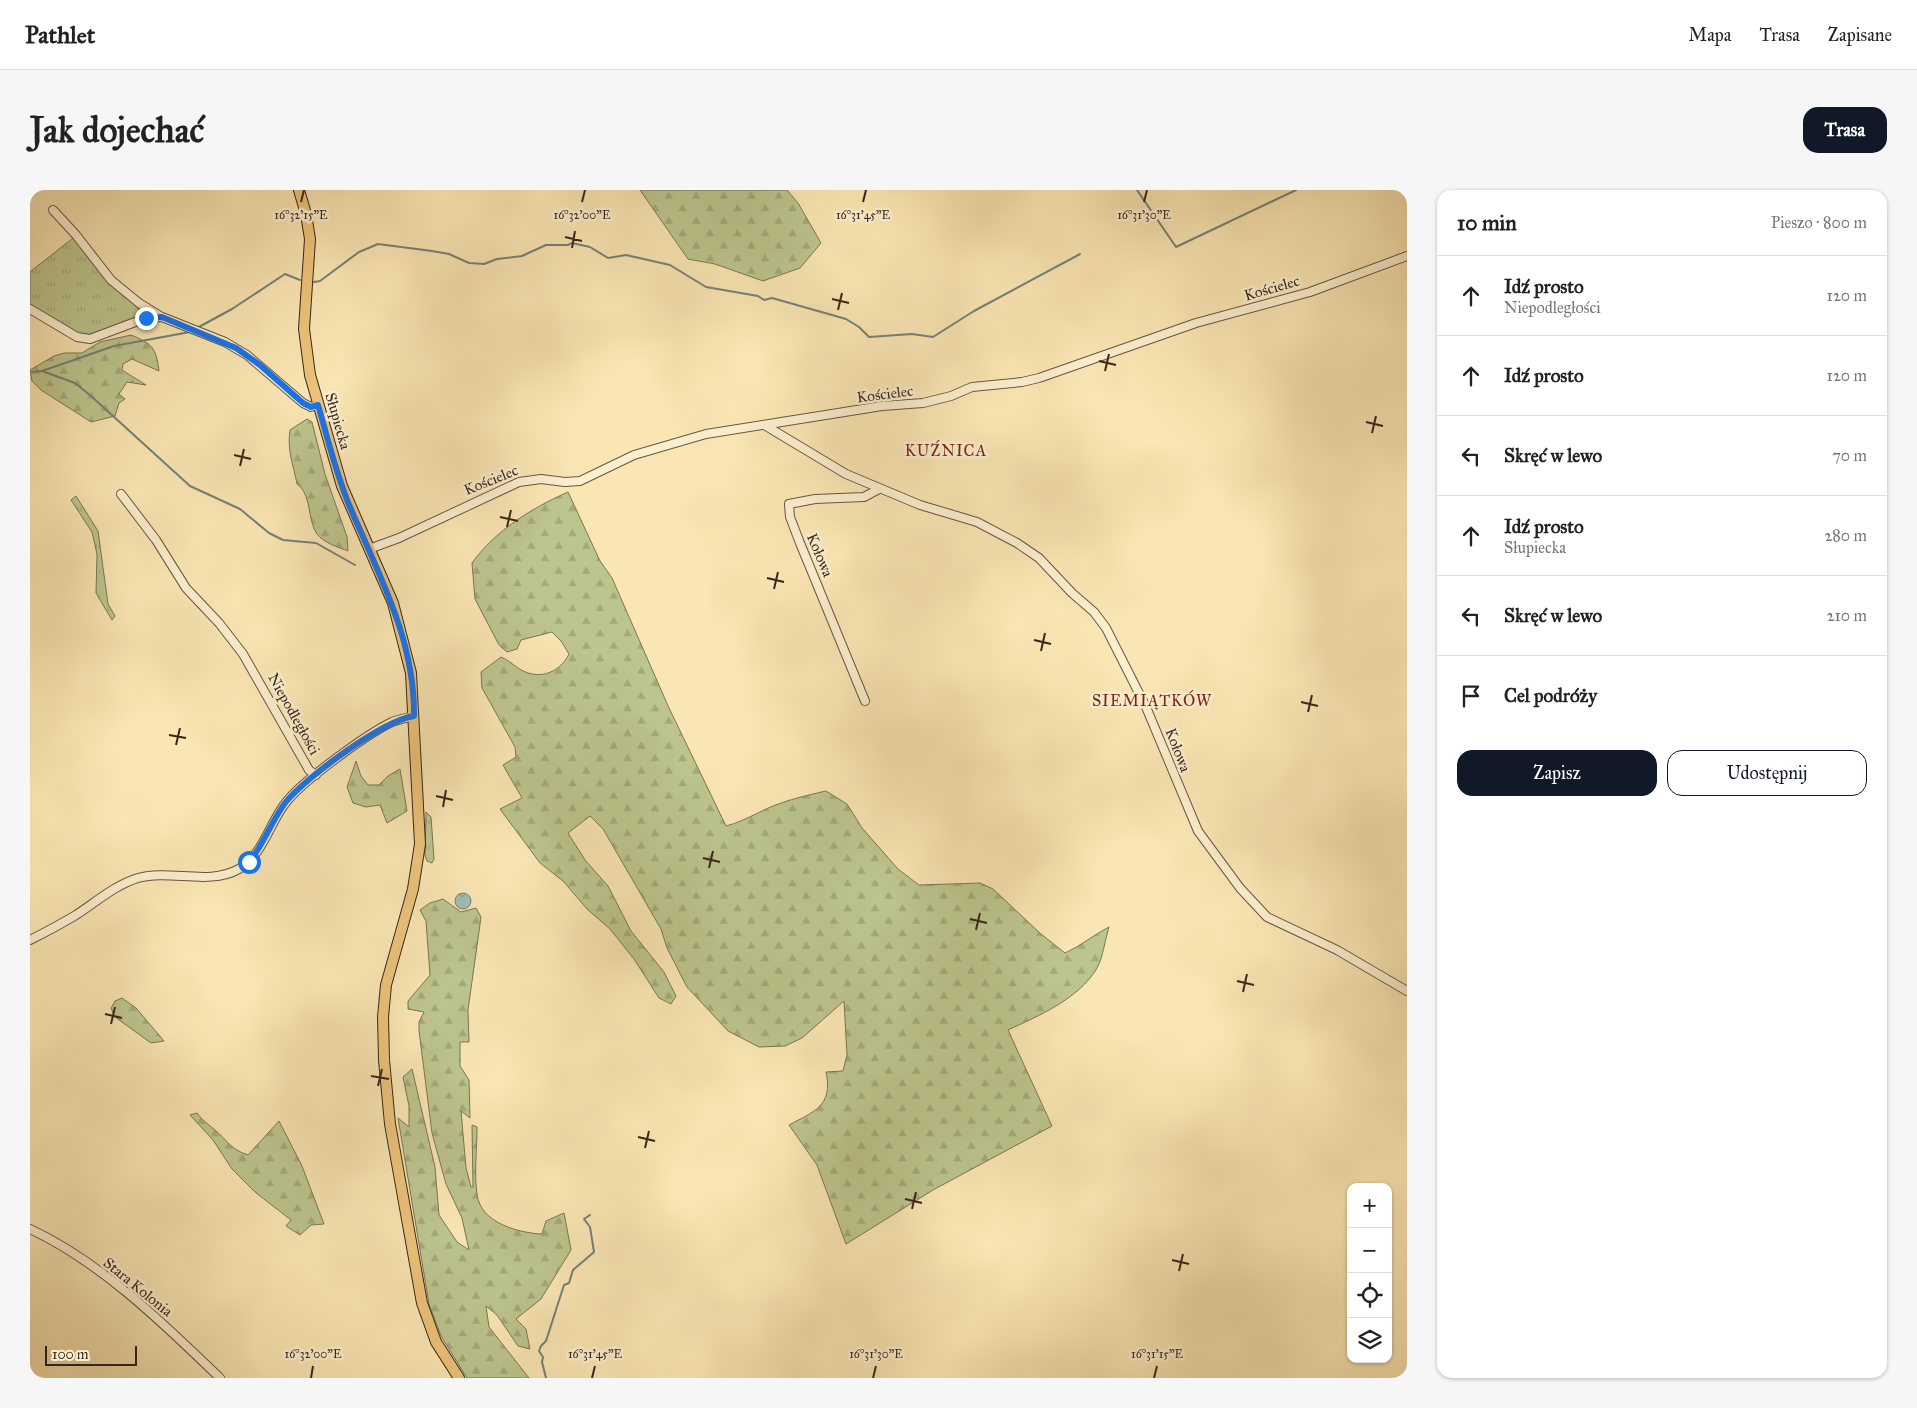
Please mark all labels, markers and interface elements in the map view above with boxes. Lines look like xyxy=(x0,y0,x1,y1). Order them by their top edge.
text: Pathlet xyxy=(25,20,95,50)
text: Mapa xyxy=(1689,24,1731,46)
text: Trasa xyxy=(1759,24,1800,46)
text: Zapisane xyxy=(1828,24,1892,46)
button: Trasa xyxy=(1803,107,1887,153)
text: Jak dojechać xyxy=(30,109,204,152)
text: 16°32'15"E xyxy=(274,208,328,222)
text: 16°32'00"E xyxy=(553,208,611,222)
text: 16°31'45"E xyxy=(836,208,890,222)
text: 16°31'30"E xyxy=(1117,208,1171,222)
text: 10 min xyxy=(1457,210,1517,236)
text: Pieszo · 800 m xyxy=(1771,213,1867,232)
street label: Kościelec xyxy=(1242,272,1302,304)
text: Idź prosto xyxy=(1504,275,1584,298)
icon: ahead xyxy=(1457,282,1485,310)
text: 120 m xyxy=(1827,286,1867,305)
text: Niepodległości xyxy=(1504,298,1601,317)
route end xyxy=(135,307,158,330)
icon: ahead xyxy=(1457,362,1485,390)
text: Idź prosto xyxy=(1504,364,1584,387)
text: 120 m xyxy=(1827,366,1867,385)
street label: Kościelec xyxy=(856,382,914,406)
street label: Słupiecka xyxy=(321,391,355,452)
district label: KUŹNICA xyxy=(905,439,987,460)
icon: left xyxy=(1457,442,1485,470)
text: Skręć w lewo xyxy=(1504,444,1602,467)
text: 70 m xyxy=(1832,446,1867,465)
street label: Kościelec xyxy=(461,461,521,499)
text: Idź prosto xyxy=(1504,515,1584,538)
icon: ahead xyxy=(1457,522,1485,550)
text: 280 m xyxy=(1824,526,1867,545)
street label: Kołowa xyxy=(803,530,837,580)
text: Słupiecka xyxy=(1504,538,1566,557)
icon: left xyxy=(1457,602,1485,630)
text: Skręć w lewo xyxy=(1504,604,1602,627)
text: 210 m xyxy=(1827,606,1867,625)
street label: Niepodległości xyxy=(264,670,324,758)
icon: arrive xyxy=(1457,682,1485,710)
text: Cel podróży xyxy=(1504,684,1597,707)
district label: SIEMIĄTKÓW xyxy=(1092,689,1212,710)
street label: Kołowa xyxy=(1161,725,1195,775)
button: Zapisz xyxy=(1457,750,1657,796)
button: Udostępnij xyxy=(1667,750,1867,796)
route start xyxy=(238,851,261,874)
map controls xyxy=(1347,1183,1392,1363)
button: + xyxy=(1347,1183,1392,1228)
button: − xyxy=(1347,1228,1392,1273)
street label: Stara Kolonia xyxy=(100,1254,177,1321)
button: locate xyxy=(1347,1273,1392,1318)
button: layers xyxy=(1347,1318,1392,1363)
scale bar xyxy=(45,1343,138,1366)
text: 100 m xyxy=(52,1346,89,1363)
text: 16°32'00"E xyxy=(284,1347,342,1361)
text: 16°31'45"E xyxy=(568,1347,622,1361)
text: 16°31'30"E xyxy=(849,1347,903,1361)
text: 16°31'15"E xyxy=(1131,1347,1183,1361)

